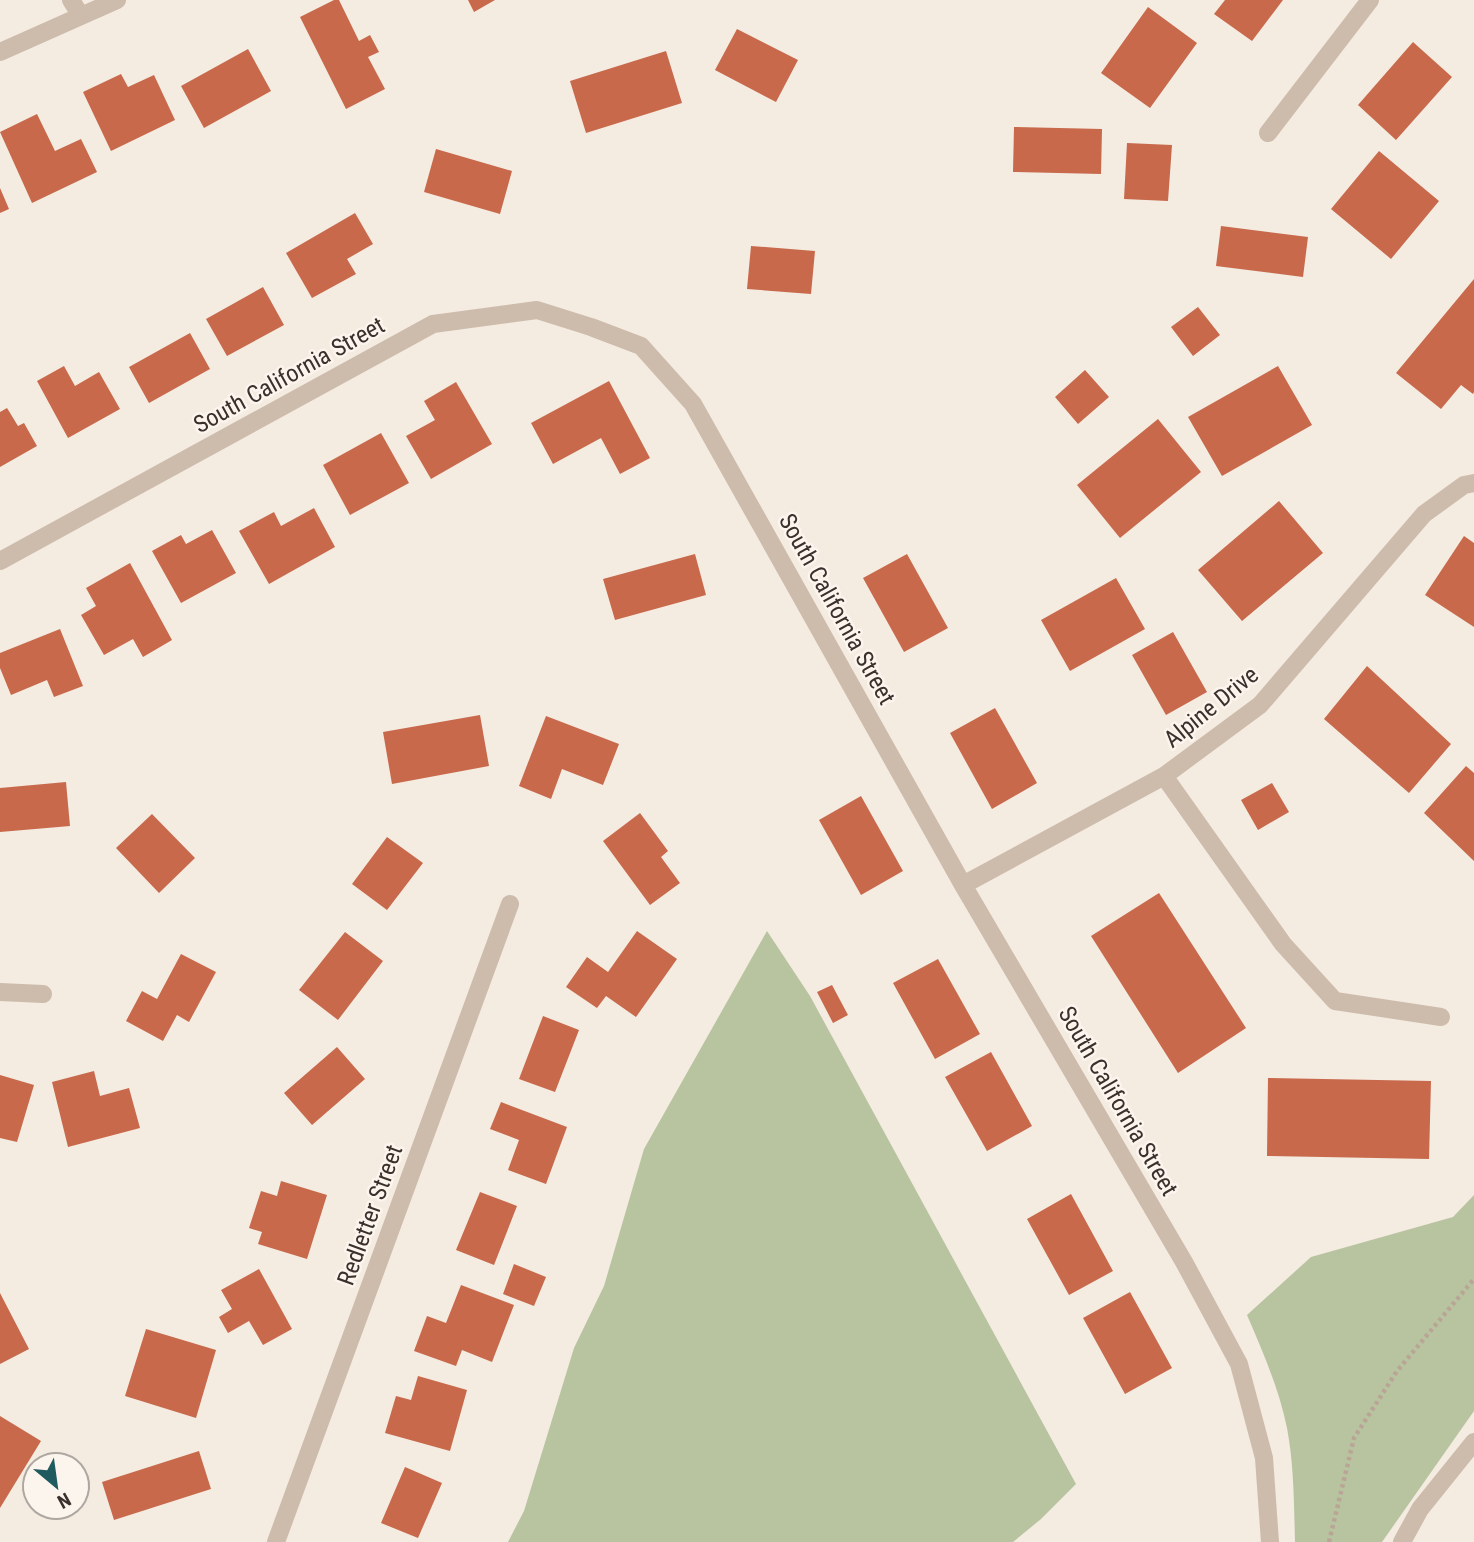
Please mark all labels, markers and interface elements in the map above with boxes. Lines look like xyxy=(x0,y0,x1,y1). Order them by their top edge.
street label: South California Street xyxy=(189,311,389,439)
street label: South California Street xyxy=(773,509,901,709)
street label: Alpine Drive xyxy=(1158,661,1264,753)
street label: South California Street xyxy=(1052,1001,1184,1201)
street label: Redletter Street xyxy=(332,1141,408,1289)
north arrow xyxy=(21,1451,91,1521)
text: N xyxy=(53,1488,75,1513)

